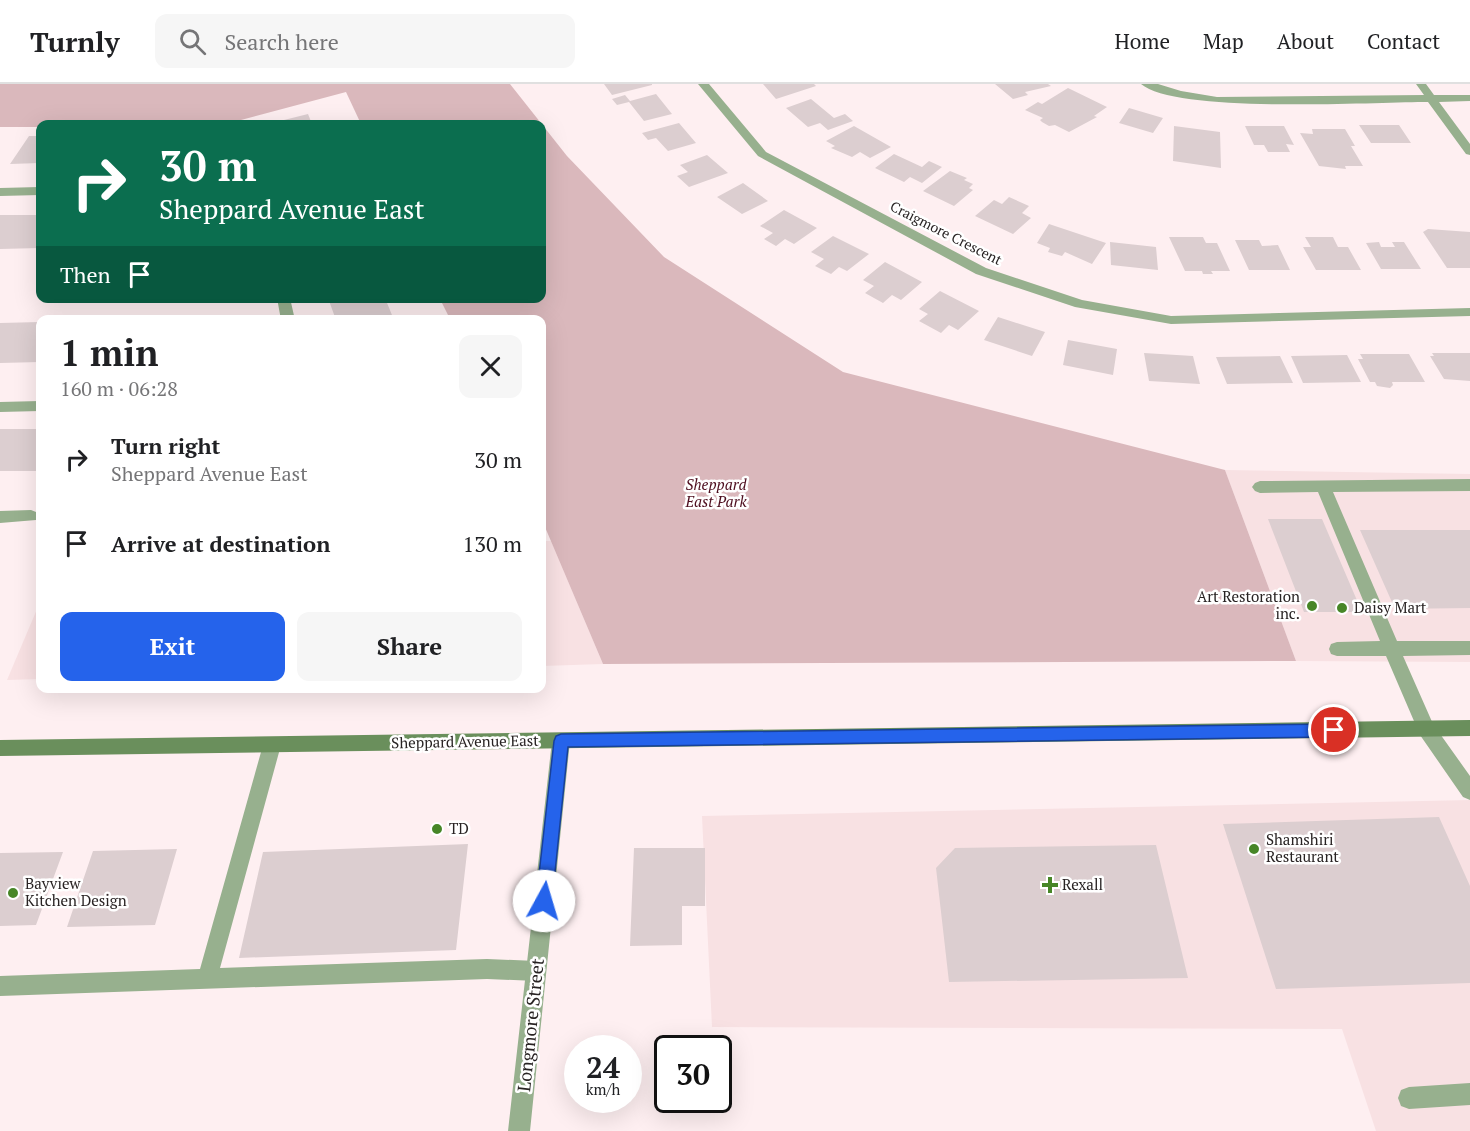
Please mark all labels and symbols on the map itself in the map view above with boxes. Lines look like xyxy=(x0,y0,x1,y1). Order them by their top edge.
street label: Craigmore Crescent xyxy=(887,196,1006,269)
park label: Sheppard East Park xyxy=(684,474,747,511)
place label: Art Restoration inc. xyxy=(1197,586,1300,623)
place label: Daisy Mart xyxy=(1354,597,1427,617)
marker: Art Restoration inc. xyxy=(1305,599,1319,613)
marker: Daisy Mart xyxy=(1335,601,1349,615)
pin xyxy=(1308,704,1359,755)
street label: Sheppard Avenue East xyxy=(391,730,539,752)
place label: TD xyxy=(449,818,469,838)
marker: TD xyxy=(430,822,444,836)
place label: Shamshiri Restaurant xyxy=(1266,829,1339,866)
marker: Shamshiri Restaurant xyxy=(1247,842,1261,856)
position arrow xyxy=(512,869,576,933)
place label: Bayview Kitchen Design xyxy=(25,873,127,910)
place label: Rexall xyxy=(1062,874,1103,894)
marker: Rexall xyxy=(1043,878,1057,892)
marker: Bayview Kitchen Design xyxy=(6,886,20,900)
street label: Longmore Street xyxy=(511,957,549,1093)
speed limit sign: 30 xyxy=(654,1035,732,1113)

